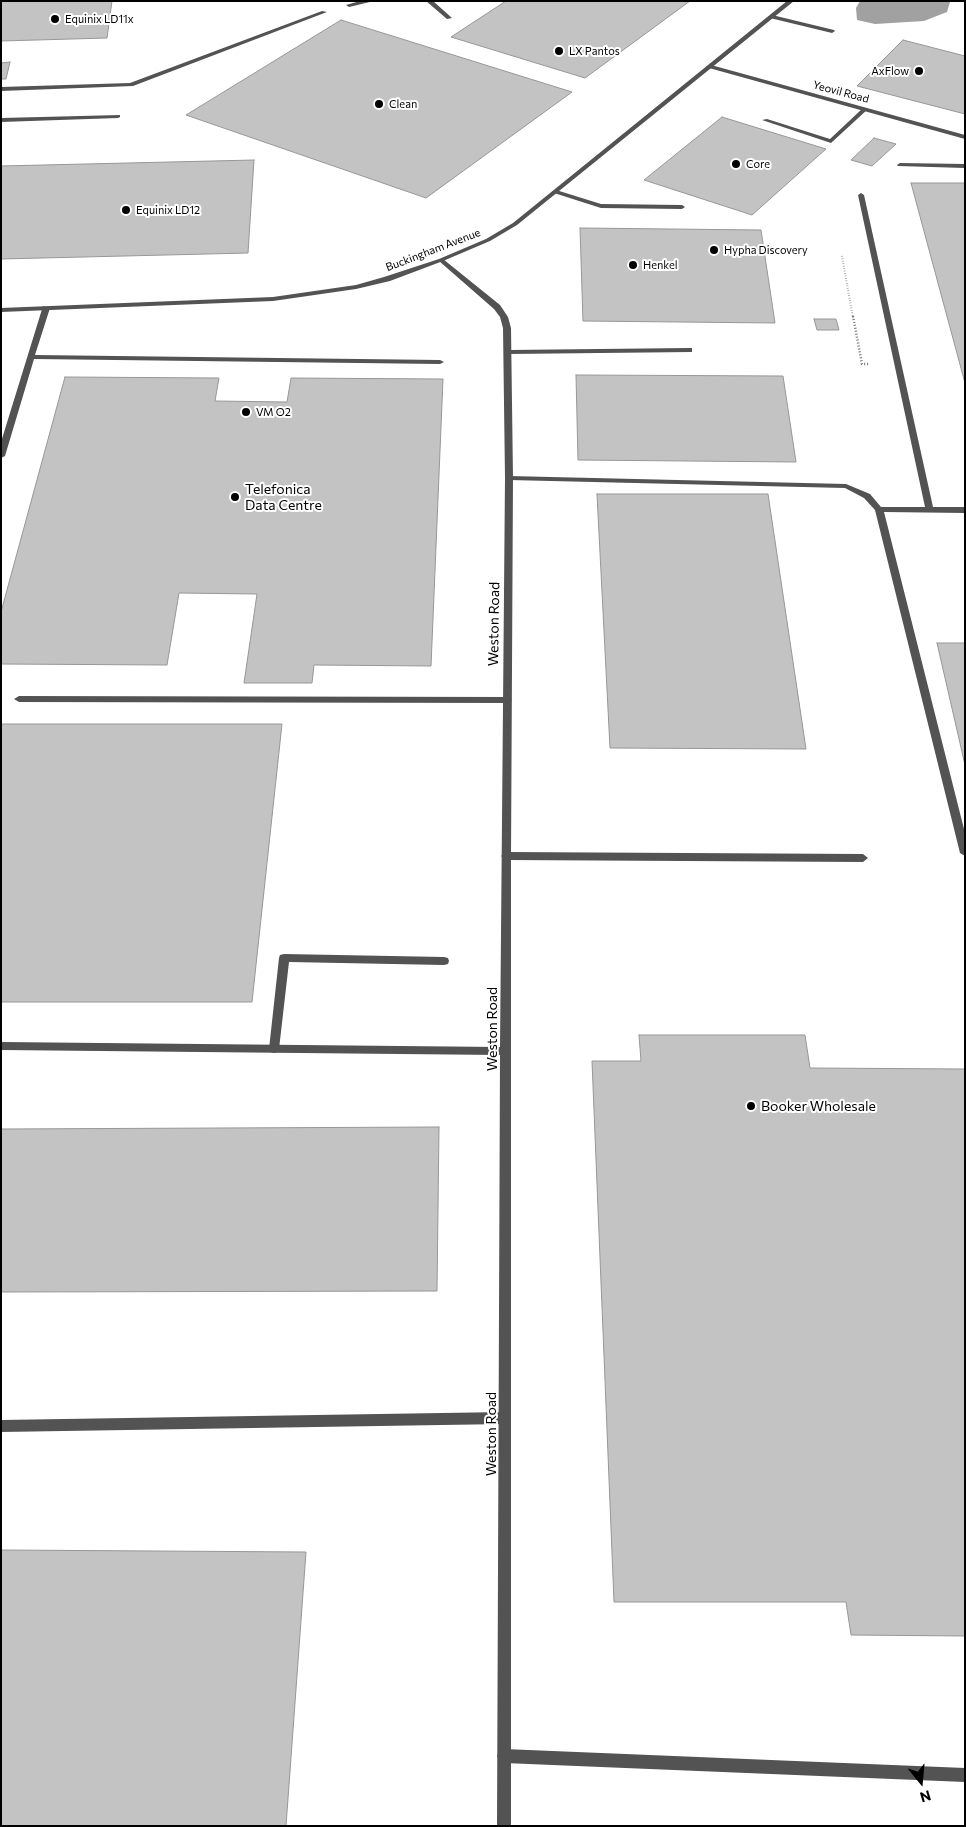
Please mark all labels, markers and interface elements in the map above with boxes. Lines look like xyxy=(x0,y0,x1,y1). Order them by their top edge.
place label: Equinix LD11x xyxy=(65,12,134,26)
marker: Equinix LD11x xyxy=(49,13,61,25)
place label: LX Pantos xyxy=(569,44,620,58)
marker: LX Pantos xyxy=(553,45,565,57)
place label: AxFlow xyxy=(871,64,909,78)
marker: AxFlow xyxy=(913,65,925,77)
street label: Yeovil Road xyxy=(812,78,870,106)
place label: Clean xyxy=(389,97,417,111)
marker: Clean xyxy=(373,98,385,110)
place label: Core xyxy=(746,157,770,171)
marker: Core xyxy=(730,158,742,170)
place label: Equinix LD12 xyxy=(136,203,200,217)
marker: Equinix LD12 xyxy=(120,204,132,216)
street label: Buckingham Avenue xyxy=(384,226,482,274)
place label: Hypha Discovery xyxy=(724,243,808,257)
marker: Hypha Discovery xyxy=(708,244,720,256)
place label: Henkel xyxy=(643,258,678,272)
marker: Henkel xyxy=(627,259,639,271)
place label: VM O2 xyxy=(256,405,291,419)
marker: VM O2 xyxy=(240,406,252,418)
place label: Telefonica Data Centre xyxy=(245,481,322,514)
marker: Telefonica Data Centre xyxy=(229,491,241,503)
street label: Weston Road xyxy=(485,582,503,666)
street label: Weston Road xyxy=(484,987,500,1071)
place label: Booker Wholesale xyxy=(761,1098,876,1114)
marker: Booker Wholesale xyxy=(745,1100,757,1112)
street label: Weston Road xyxy=(483,1392,499,1476)
north arrow xyxy=(896,1757,946,1807)
text: N xyxy=(918,1787,933,1806)

